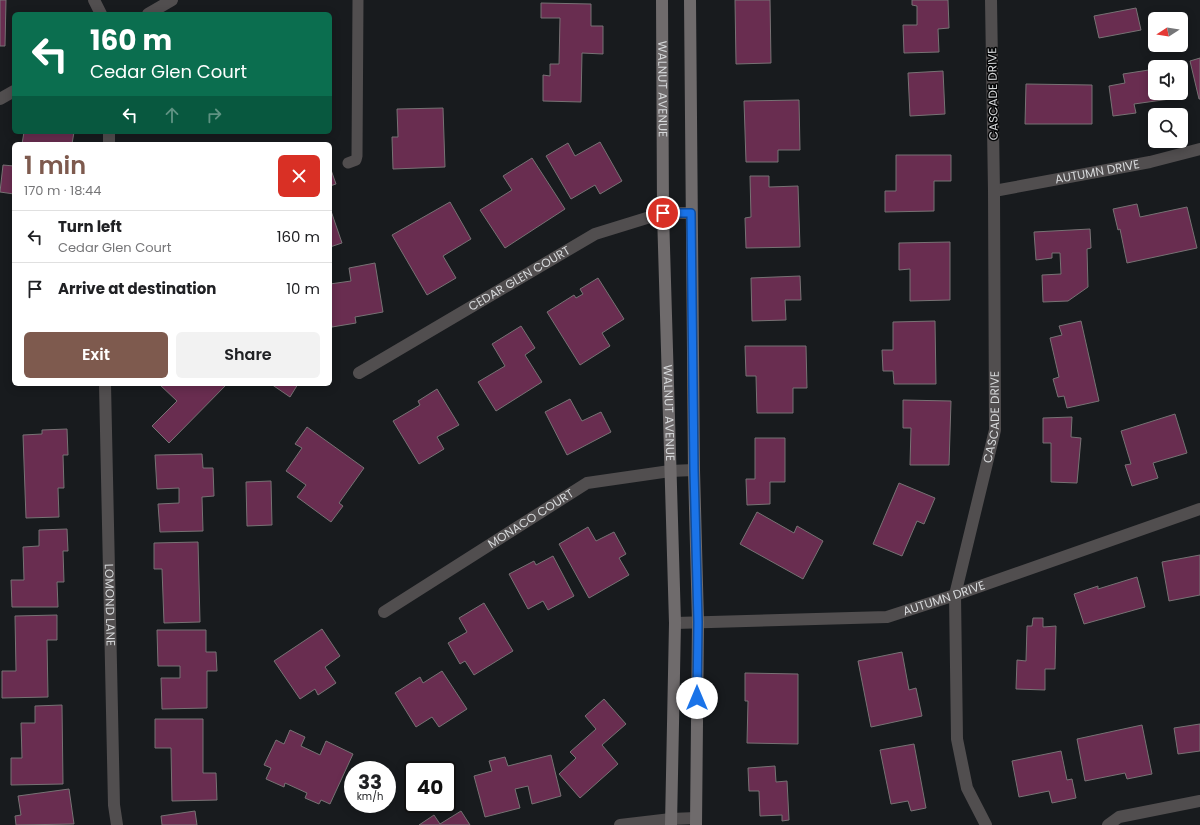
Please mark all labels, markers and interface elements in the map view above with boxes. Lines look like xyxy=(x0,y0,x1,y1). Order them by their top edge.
north arrow xyxy=(1148,12,1188,52)
map controls xyxy=(1148,12,1188,148)
text: 160 m xyxy=(90,21,172,60)
icon: left xyxy=(24,28,76,80)
street label: WALNUT AVENUE xyxy=(654,41,672,137)
street label: CASCADE DRIVE xyxy=(983,48,1002,140)
text: Cedar Glen Court xyxy=(90,59,247,84)
button: sound xyxy=(1148,60,1188,100)
icon: left xyxy=(119,104,141,126)
icon: ahead xyxy=(161,104,183,126)
icon: right xyxy=(203,104,225,126)
button: search xyxy=(1148,108,1188,148)
text: 1 min xyxy=(24,149,86,182)
button: close xyxy=(278,155,320,197)
street label: AUTUMN DRIVE xyxy=(1053,155,1141,188)
text: 170 m · 18:44 xyxy=(24,181,101,200)
pin xyxy=(646,196,680,230)
icon: arrive xyxy=(652,202,674,224)
text: Turn left xyxy=(58,216,122,237)
icon: left xyxy=(24,226,46,248)
text: 160 m xyxy=(277,226,320,247)
text: Cedar Glen Court xyxy=(58,238,171,257)
street label: CEDAR GLEN COURT xyxy=(465,241,574,315)
icon: arrive xyxy=(24,278,46,300)
text: Arrive at destination xyxy=(58,278,216,299)
text: 10 m xyxy=(286,278,320,299)
button: Exit xyxy=(24,332,168,378)
button: Share xyxy=(176,332,320,378)
street label: WALNUT AVENUE xyxy=(659,364,679,461)
street label: CASCADE DRIVE xyxy=(978,371,1003,465)
street label: MONACO COURT xyxy=(484,484,577,552)
street label: LOMOND LANE xyxy=(101,564,120,646)
street label: AUTUMN DRIVE xyxy=(900,576,987,619)
position arrow xyxy=(676,677,718,719)
speed limit sign: 40 xyxy=(404,761,456,813)
text: 33 xyxy=(358,768,382,796)
text: km/h xyxy=(357,789,383,804)

